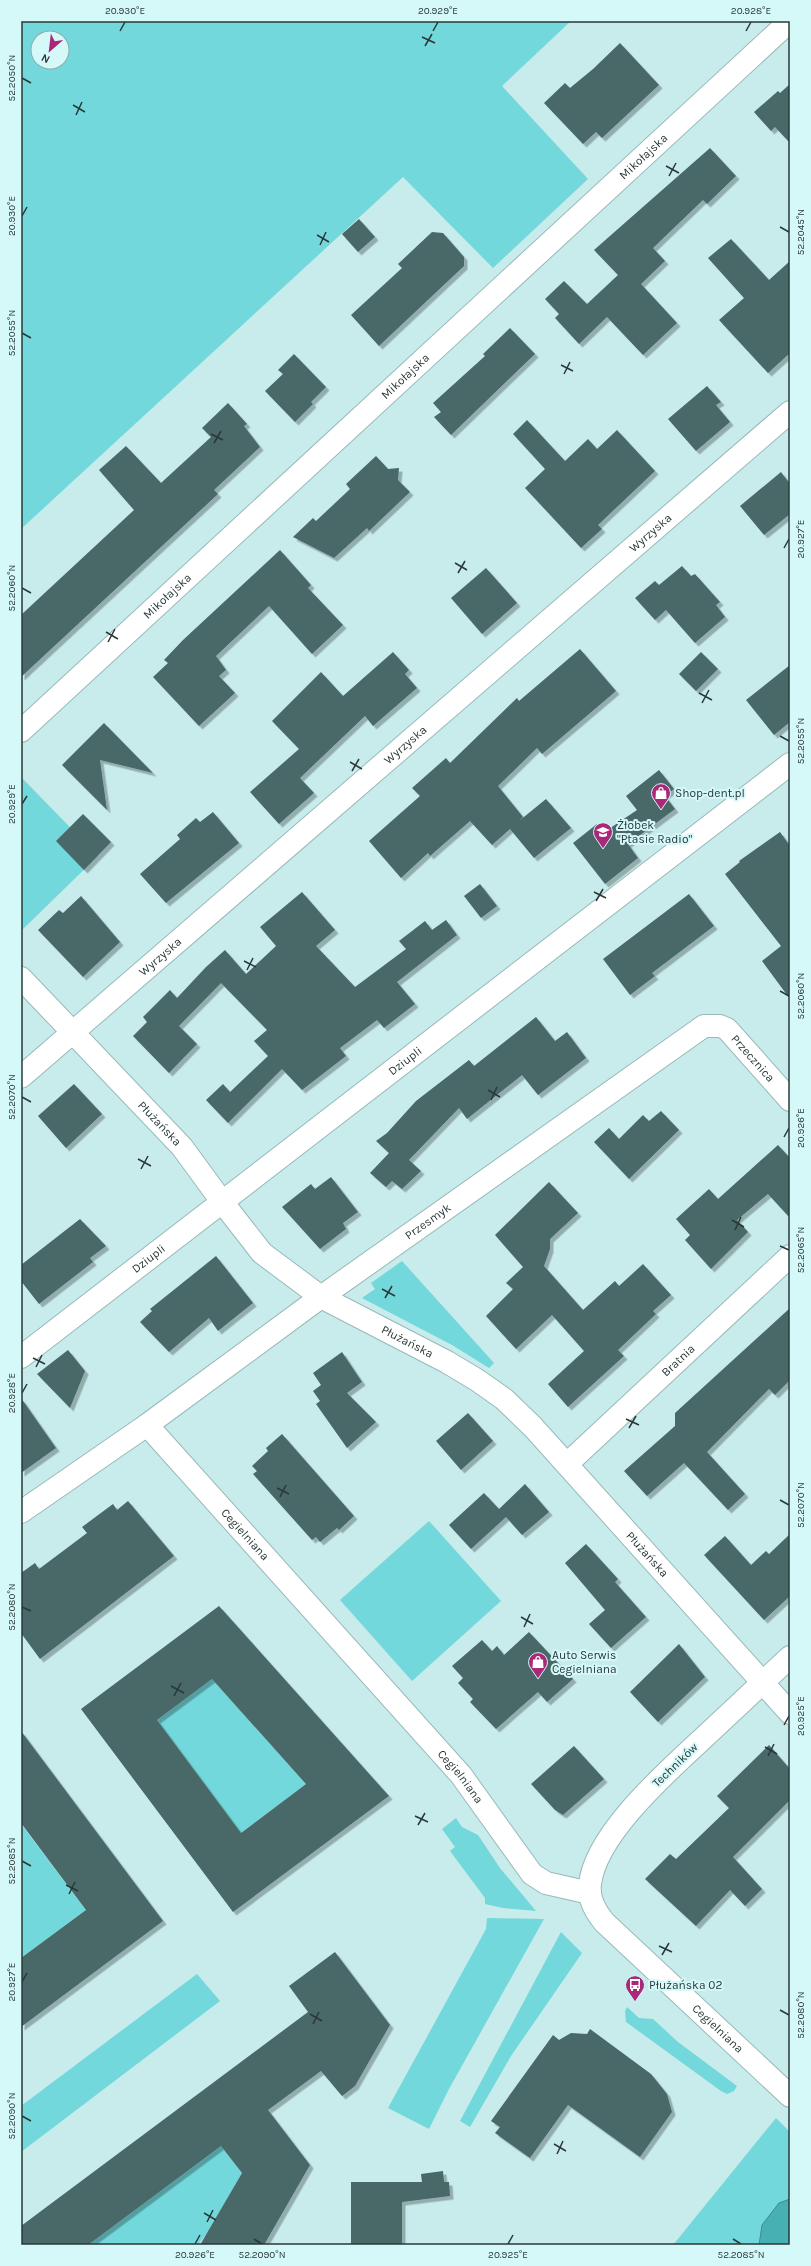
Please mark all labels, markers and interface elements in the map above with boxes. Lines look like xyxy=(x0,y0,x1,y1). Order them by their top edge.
text: 20.930°E xyxy=(105,5,145,17)
text: 20.929°E xyxy=(418,5,458,17)
text: 20.928°E xyxy=(731,5,771,17)
north arrow xyxy=(30,30,70,70)
text: N xyxy=(39,51,52,66)
text: 52.2050°N xyxy=(6,55,18,101)
street label: Mikołajska xyxy=(616,131,670,182)
text: 20.930°E xyxy=(6,196,18,236)
text: 52.2045°N xyxy=(795,209,807,255)
text: 52.2055°N xyxy=(6,310,18,356)
street label: Mikołajska xyxy=(378,351,432,402)
street label: Wyrzyska xyxy=(626,511,674,555)
text: 20.927°E xyxy=(795,520,807,558)
text: 52.2060°N xyxy=(6,565,18,611)
street label: Mikołajska xyxy=(140,570,194,622)
text: 52.2055°N xyxy=(795,718,807,764)
street label: Wyrzyska xyxy=(381,723,429,767)
shop icon: Shop-dent.pl xyxy=(650,782,672,810)
text: 20.929°E xyxy=(6,784,18,824)
place label: Shop-dent.pl xyxy=(675,786,745,800)
place label: Żłobek "Ptasie Radio" xyxy=(617,818,693,846)
school or university icon: Żłobek "Ptasie Radio" xyxy=(592,821,614,849)
street label: Wyrzyska xyxy=(136,934,184,979)
text: 52.2060°N xyxy=(795,973,807,1019)
street label: Przecznica xyxy=(728,1032,778,1085)
street label: Dziupli xyxy=(386,1044,425,1078)
text: 52.2070°N xyxy=(6,1074,18,1120)
street label: Płużańska xyxy=(135,1098,184,1149)
text: 20.926°E xyxy=(795,1108,807,1148)
street label: Przesmyk xyxy=(402,1200,454,1242)
text: 52.2065°N xyxy=(795,1227,807,1273)
street label: Dziupli xyxy=(129,1241,168,1276)
street label: Płużańska xyxy=(379,1322,436,1361)
street label: Bratnia xyxy=(659,1341,698,1379)
text: 20.928°E xyxy=(6,1373,18,1413)
text: 52.2070°N xyxy=(795,1482,807,1528)
street label: Cegielniana xyxy=(218,1506,272,1563)
street label: Płużańska xyxy=(623,1529,671,1580)
text: 52.2080°N xyxy=(6,1583,18,1631)
place label: Auto Serwis Cegielniana xyxy=(552,1648,617,1676)
shop icon: Auto Serwis Cegielniana xyxy=(527,1651,549,1679)
text: 20.925°E xyxy=(795,1696,807,1736)
street label: Techników xyxy=(649,1740,701,1790)
street label: Cegielniana xyxy=(435,1747,486,1806)
text: 52.2085°N xyxy=(6,1838,18,1885)
text: 20.927°E xyxy=(6,1963,18,2001)
bus stop icon: Płużańska 02 xyxy=(624,1974,646,2002)
place label: Płużańska 02 xyxy=(649,1978,722,1992)
text: 52.2080°N xyxy=(795,1991,807,2039)
street label: Cegielniana xyxy=(689,2001,746,2056)
text: 52.2090°N xyxy=(6,2093,18,2139)
text: 20.926°E xyxy=(175,2249,215,2261)
text: 52.2090°N xyxy=(239,2249,285,2261)
text: 20.925°E xyxy=(488,2249,528,2261)
text: 52.2085°N xyxy=(718,2249,765,2261)

